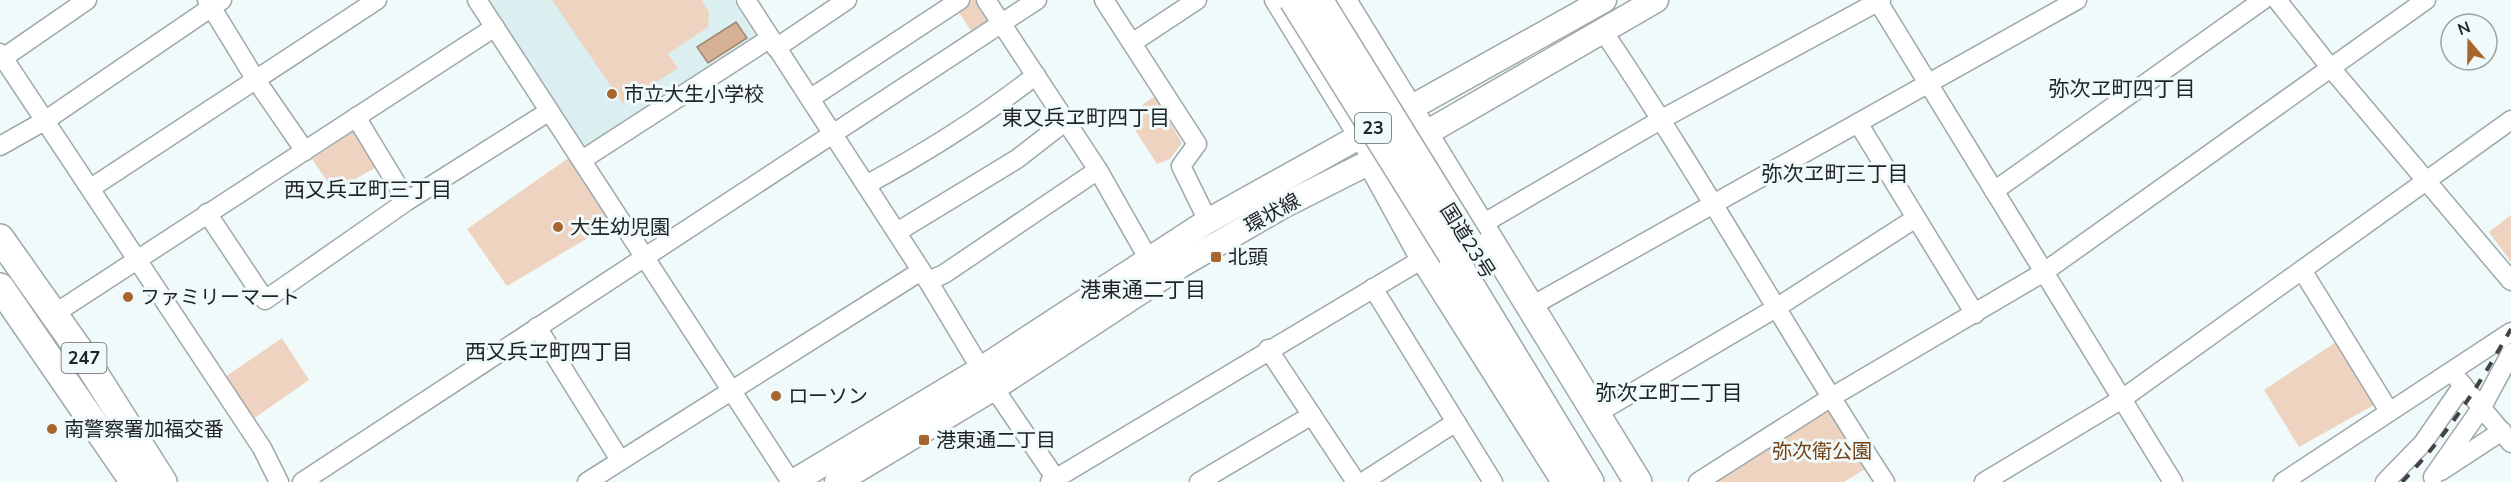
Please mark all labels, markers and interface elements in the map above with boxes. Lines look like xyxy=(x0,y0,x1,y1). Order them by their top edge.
north arrow xyxy=(2439,12,2499,72)
text: N xyxy=(2455,16,2474,41)
district label: 弥次ヱ町四丁目 xyxy=(2049,75,2196,103)
place label: 市立大生小学校 xyxy=(624,81,764,108)
marker: 市立大生小学校 xyxy=(605,87,619,101)
district label: 東又兵ヱ町四丁目 xyxy=(1002,104,1170,132)
road number: 23 xyxy=(1355,113,1391,143)
district label: 弥次ヱ町三丁目 xyxy=(1762,160,1909,188)
district label: 西又兵ヱ町三丁目 xyxy=(284,176,452,204)
street label: 環状線 xyxy=(1239,187,1305,240)
street label: 国道23号 xyxy=(1434,198,1501,284)
place label: 大生幼児園 xyxy=(570,214,670,241)
marker: 大生幼児園 xyxy=(551,220,565,234)
place label: 北頭 xyxy=(1228,244,1268,271)
marker: 北頭 xyxy=(1209,250,1223,264)
district label: 港東通二丁目 xyxy=(1080,276,1206,304)
place label: ファミリーマート xyxy=(140,284,300,311)
marker: ファミリーマート xyxy=(121,290,135,304)
district label: 西又兵ヱ町四丁目 xyxy=(465,338,633,366)
road number: 247 xyxy=(62,343,106,373)
district label: 弥次ヱ町二丁目 xyxy=(1596,379,1743,407)
place label: ローソン xyxy=(788,383,868,410)
marker: ローソン xyxy=(769,389,783,403)
place label: 南警察署加福交番 xyxy=(64,416,224,443)
marker: 南警察署加福交番 xyxy=(45,422,59,436)
place label: 港東通二丁目 xyxy=(936,427,1056,454)
marker: 港東通二丁目 xyxy=(917,433,931,447)
park label: 弥次衛公園 xyxy=(1772,438,1872,465)

